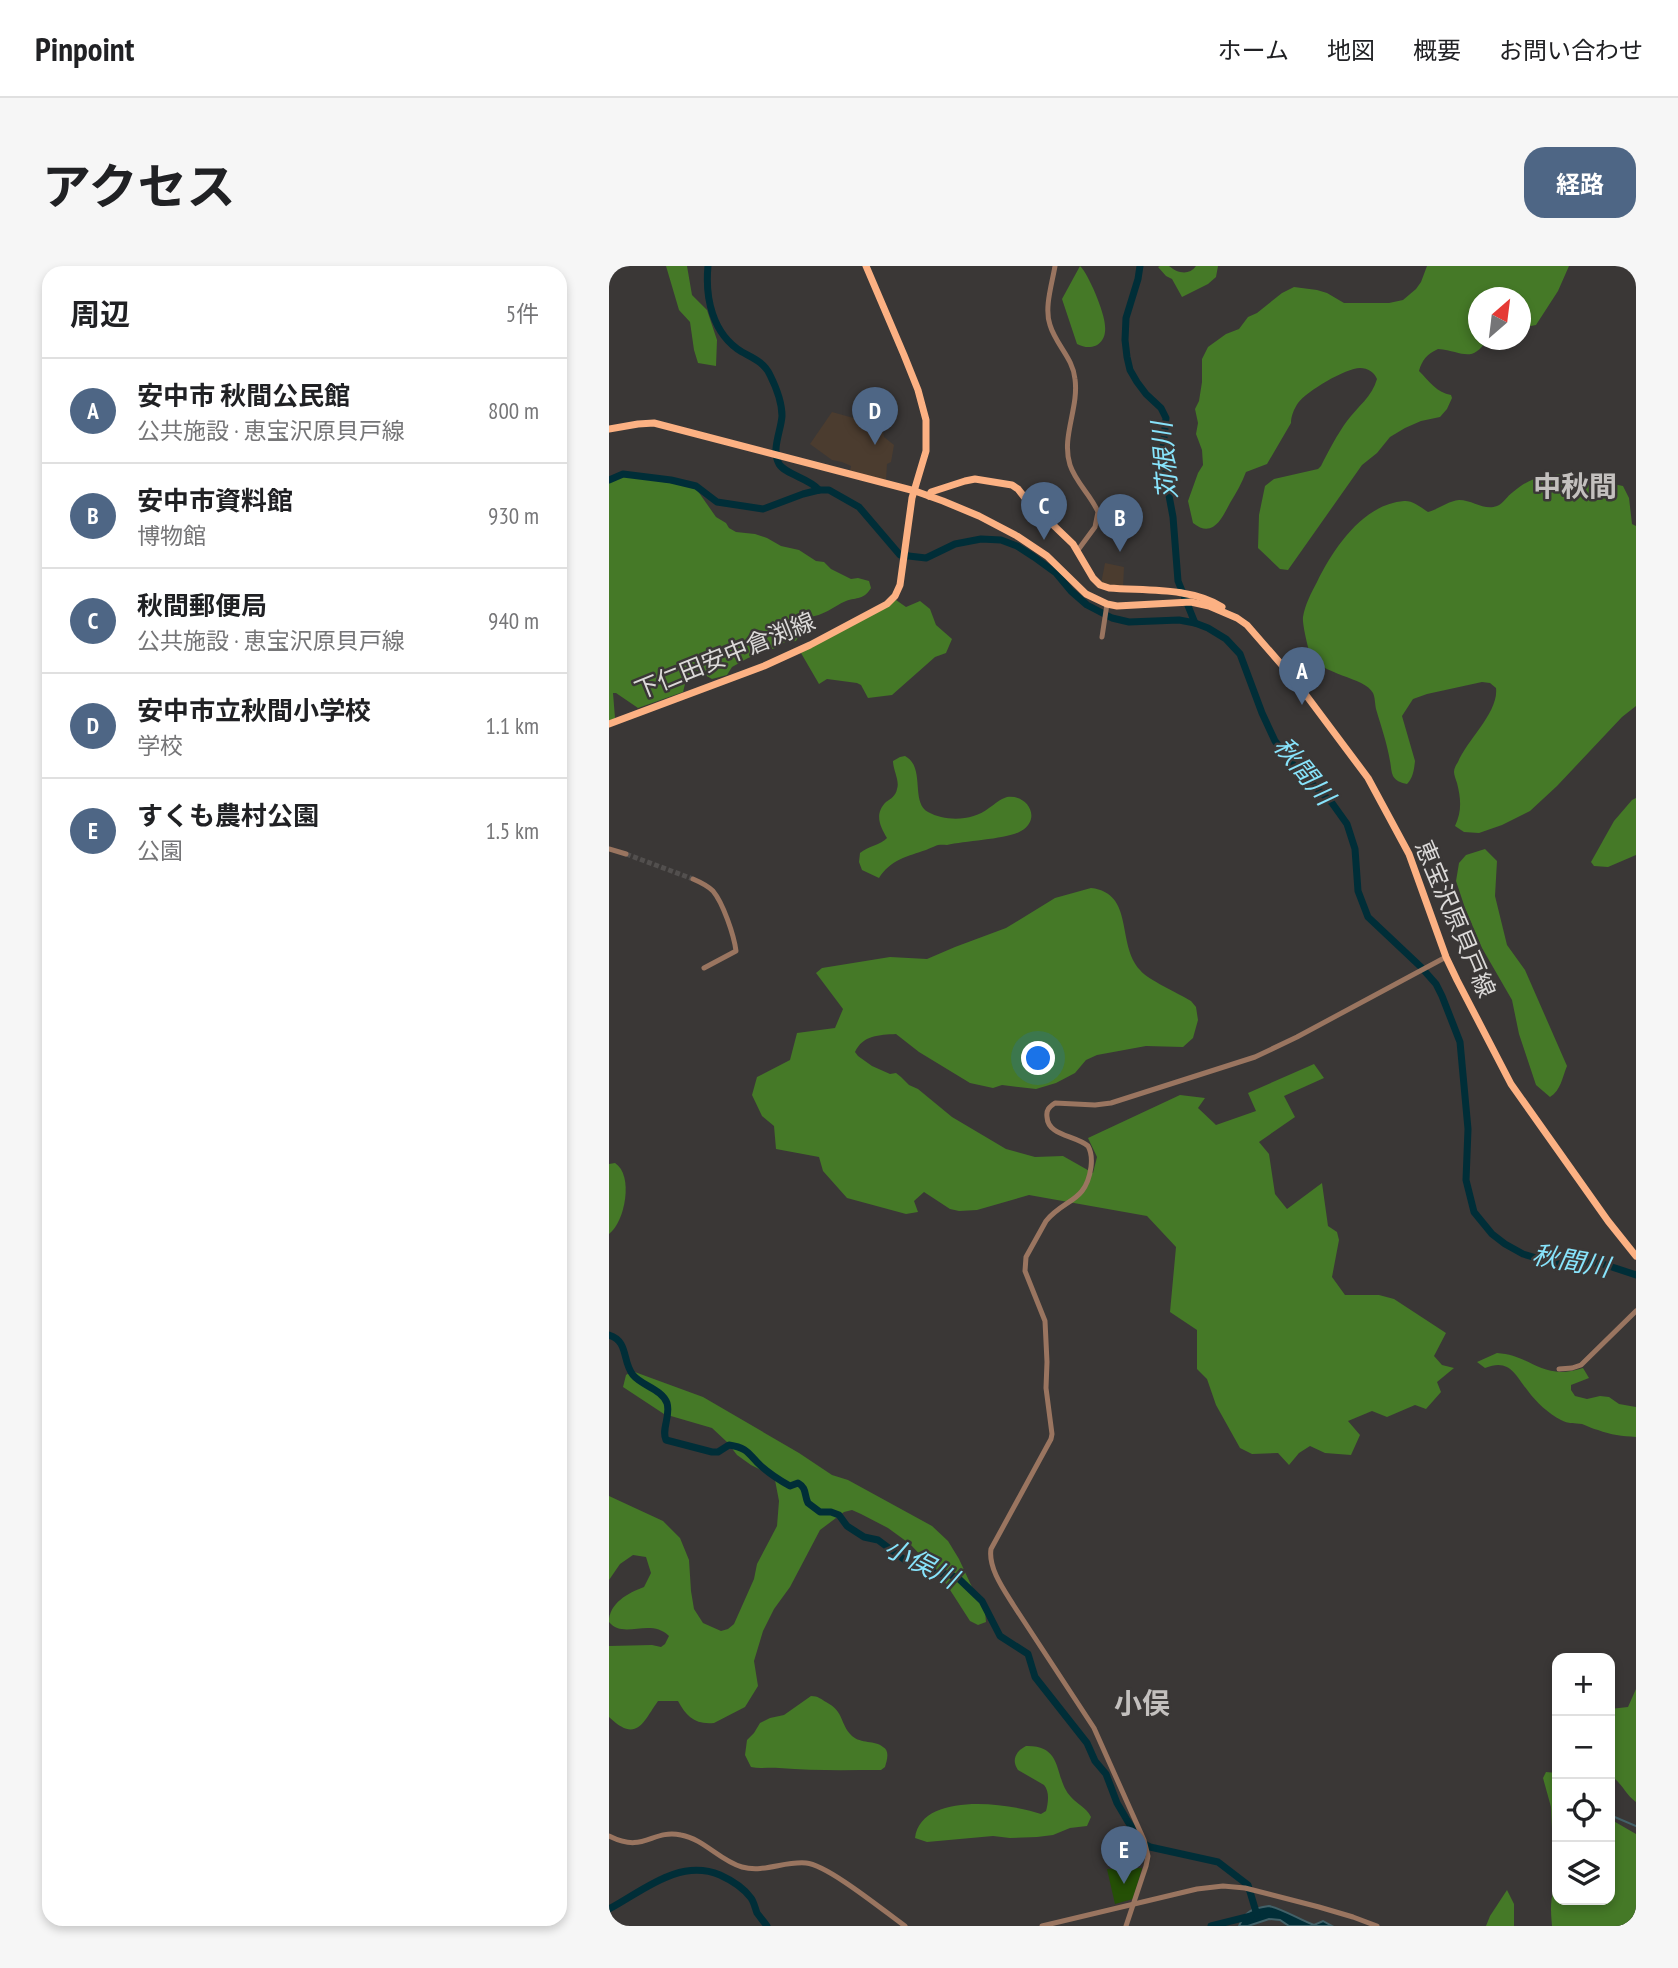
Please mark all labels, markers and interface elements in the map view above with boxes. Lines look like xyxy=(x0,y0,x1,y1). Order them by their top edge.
text: Pinpoint xyxy=(35,27,134,70)
text: ホーム xyxy=(1218,35,1289,66)
text: 地図 xyxy=(1327,35,1375,66)
text: 概要 xyxy=(1413,35,1461,66)
text: お問い合わせ xyxy=(1499,35,1643,66)
button: 経路 xyxy=(1524,147,1636,218)
text: アクセス xyxy=(42,154,236,218)
north arrow xyxy=(1468,287,1531,350)
text: 周辺 xyxy=(70,294,130,333)
text: 5件 xyxy=(506,299,539,328)
text: 安中市 秋間公民館 xyxy=(137,379,350,412)
pin: D xyxy=(852,387,898,445)
text: A xyxy=(87,396,99,425)
text: 800 m xyxy=(488,396,539,425)
text: 公共施設 · 恵宝沢原貝戸線 xyxy=(137,416,405,445)
water label: 苅根川 xyxy=(1144,418,1184,501)
district label: 中秋間 xyxy=(1533,467,1617,504)
pin: C xyxy=(1021,482,1067,540)
text: 安中市資料館 xyxy=(137,484,293,517)
pin: B xyxy=(1097,494,1143,552)
text: B xyxy=(87,501,99,530)
text: 930 m xyxy=(488,501,539,530)
text: 博物館 xyxy=(137,521,206,550)
text: 秋間郵便局 xyxy=(137,589,267,622)
street label: 下仁田安中倉渕線 xyxy=(630,605,820,706)
text: C xyxy=(88,606,98,635)
text: 940 m xyxy=(488,606,539,635)
text: 公共施設 · 恵宝沢原貝戸線 xyxy=(137,626,405,655)
pin: A xyxy=(1279,647,1325,705)
text: 安中市立秋間小学校 xyxy=(137,694,371,727)
text: D xyxy=(87,711,99,740)
text: 1.1 km xyxy=(485,711,539,740)
water label: 秋間川 xyxy=(1267,730,1344,814)
text: 学校 xyxy=(137,731,183,760)
text: すくも農村公園 xyxy=(137,799,319,832)
text: E xyxy=(88,816,98,845)
text: 1.5 km xyxy=(485,816,539,845)
street label: 恵宝沢原貝戸線 xyxy=(1408,835,1503,1002)
text: 公園 xyxy=(137,836,183,865)
your location xyxy=(1021,1041,1055,1075)
water label: 秋間川 xyxy=(1530,1237,1615,1284)
water label: 小俣川 xyxy=(879,1530,966,1596)
map controls xyxy=(1552,1653,1615,1905)
button: + xyxy=(1552,1653,1615,1716)
district label: 小俣 xyxy=(1114,1684,1170,1721)
button: − xyxy=(1552,1716,1615,1779)
button: locate xyxy=(1552,1779,1615,1842)
pin: E xyxy=(1101,1826,1147,1884)
button: layers xyxy=(1552,1842,1615,1905)

